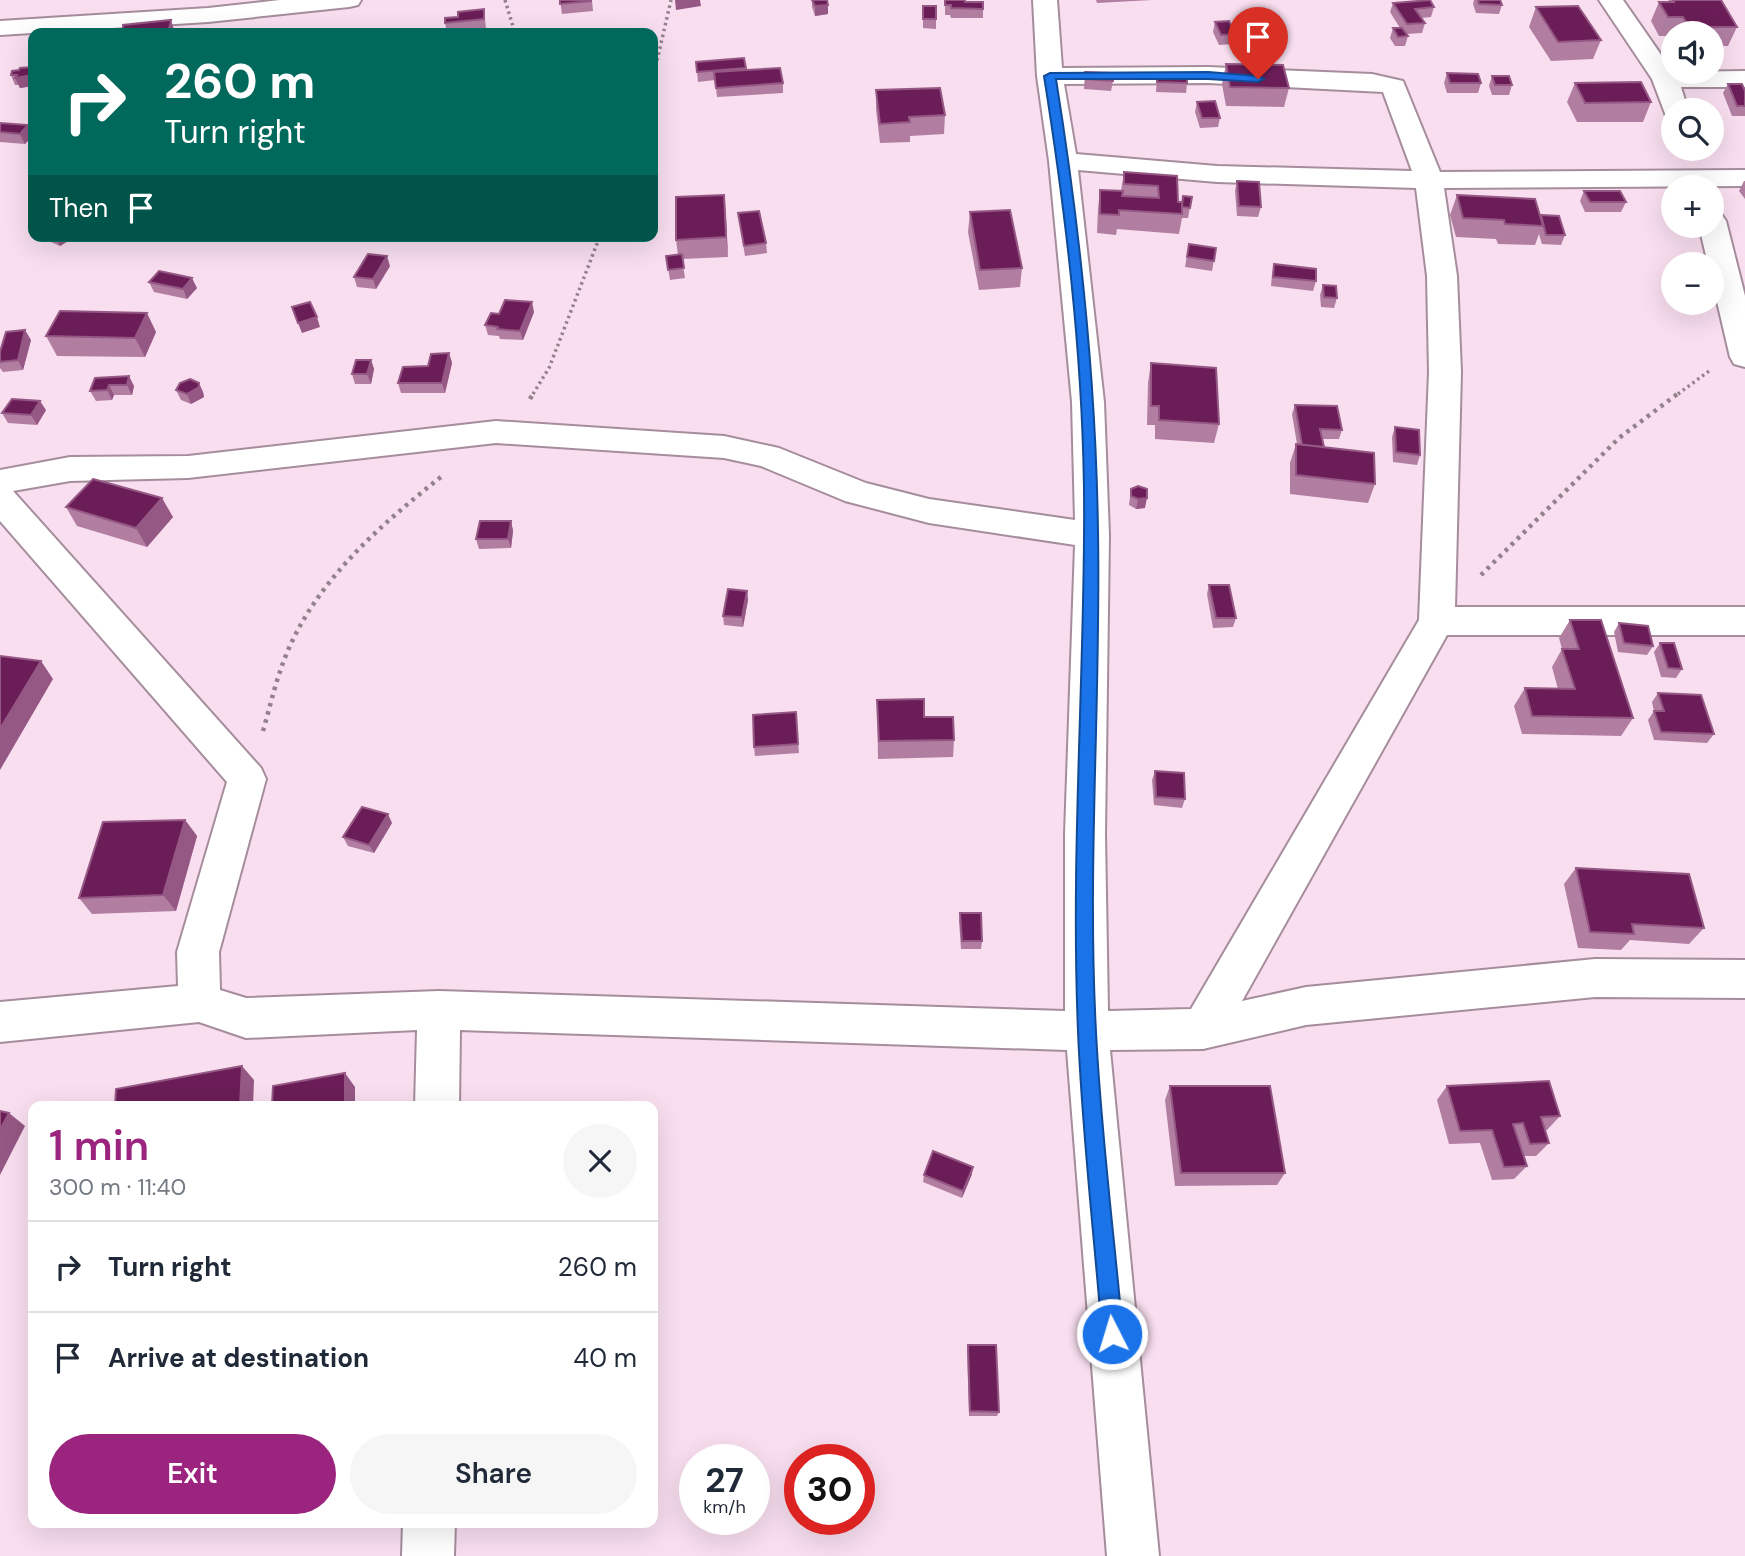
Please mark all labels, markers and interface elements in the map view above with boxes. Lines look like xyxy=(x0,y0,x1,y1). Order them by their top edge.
pin xyxy=(1228,7,1288,79)
icon: arrive xyxy=(1239,18,1277,56)
map controls xyxy=(1661,21,1724,315)
button: sound xyxy=(1661,21,1724,84)
text: 260 m xyxy=(164,49,315,113)
icon: right xyxy=(49,56,140,147)
button: search xyxy=(1661,98,1724,161)
text: Turn right xyxy=(164,111,306,153)
button: + xyxy=(1661,175,1724,238)
icon: arrive xyxy=(122,189,160,227)
text: Then xyxy=(49,191,108,225)
button: − xyxy=(1661,252,1724,315)
text: 1 min xyxy=(49,1118,149,1173)
button: close xyxy=(563,1124,637,1198)
text: 300 m · 11:40 xyxy=(49,1172,186,1202)
icon: right xyxy=(49,1248,87,1286)
text: Turn right xyxy=(108,1250,232,1284)
text: 260 m xyxy=(558,1250,637,1284)
position arrow xyxy=(1075,1297,1149,1371)
icon: arrive xyxy=(49,1339,87,1377)
text: Arrive at destination xyxy=(108,1341,369,1375)
text: 40 m xyxy=(573,1341,637,1375)
button: Exit xyxy=(49,1434,336,1514)
button: Share xyxy=(350,1434,637,1514)
speed limit sign: 30 xyxy=(784,1444,875,1535)
text: 27 xyxy=(705,1457,744,1503)
text: km/h xyxy=(703,1495,746,1519)

